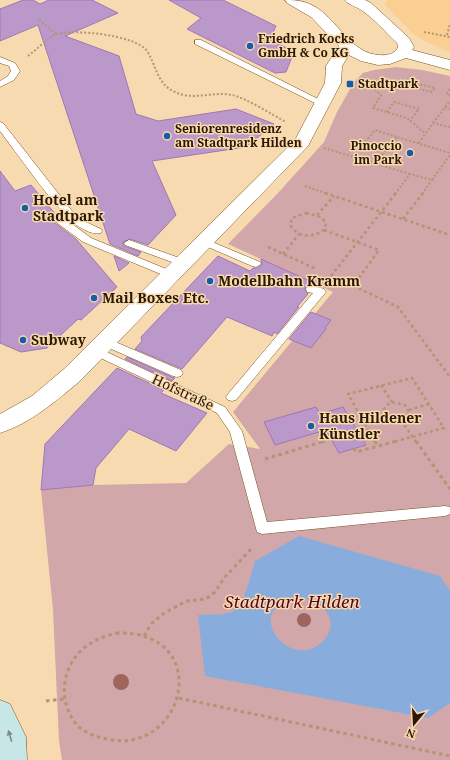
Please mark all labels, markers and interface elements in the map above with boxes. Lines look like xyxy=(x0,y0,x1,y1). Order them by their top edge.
place label: Friedrich Kocks GmbH & Co KG xyxy=(258,30,354,61)
marker: Friedrich Kocks GmbH & Co KG xyxy=(245,41,255,51)
place label: Stadtpark xyxy=(358,75,419,92)
marker: Stadtpark xyxy=(345,79,355,89)
place label: Seniorenresidenz am Stadtpark Hilden xyxy=(175,120,302,151)
marker: Seniorenresidenz am Stadtpark Hilden xyxy=(162,131,172,141)
place label: Pinoccio im Park xyxy=(351,137,402,168)
marker: Pinoccio im Park xyxy=(405,148,415,158)
place label: Hotel am Stadtpark xyxy=(33,190,104,225)
marker: Hotel am Stadtpark xyxy=(20,203,30,213)
place label: Modellbahn Kramm xyxy=(218,271,360,290)
marker: Modellbahn Kramm xyxy=(205,276,215,286)
place label: Mail Boxes Etc. xyxy=(102,288,209,307)
marker: Mail Boxes Etc. xyxy=(89,293,99,303)
place label: Subway xyxy=(31,330,87,349)
marker: Subway xyxy=(18,335,28,345)
street label: Hofstraße xyxy=(149,369,217,414)
place label: Haus Hildener Künstler xyxy=(319,408,422,443)
marker: Haus Hildener Künstler xyxy=(306,421,316,431)
park label: Stadtpark Hilden xyxy=(224,590,360,613)
north arrow xyxy=(394,704,434,744)
text: N xyxy=(404,725,417,742)
one-way arrow xyxy=(6,730,12,743)

